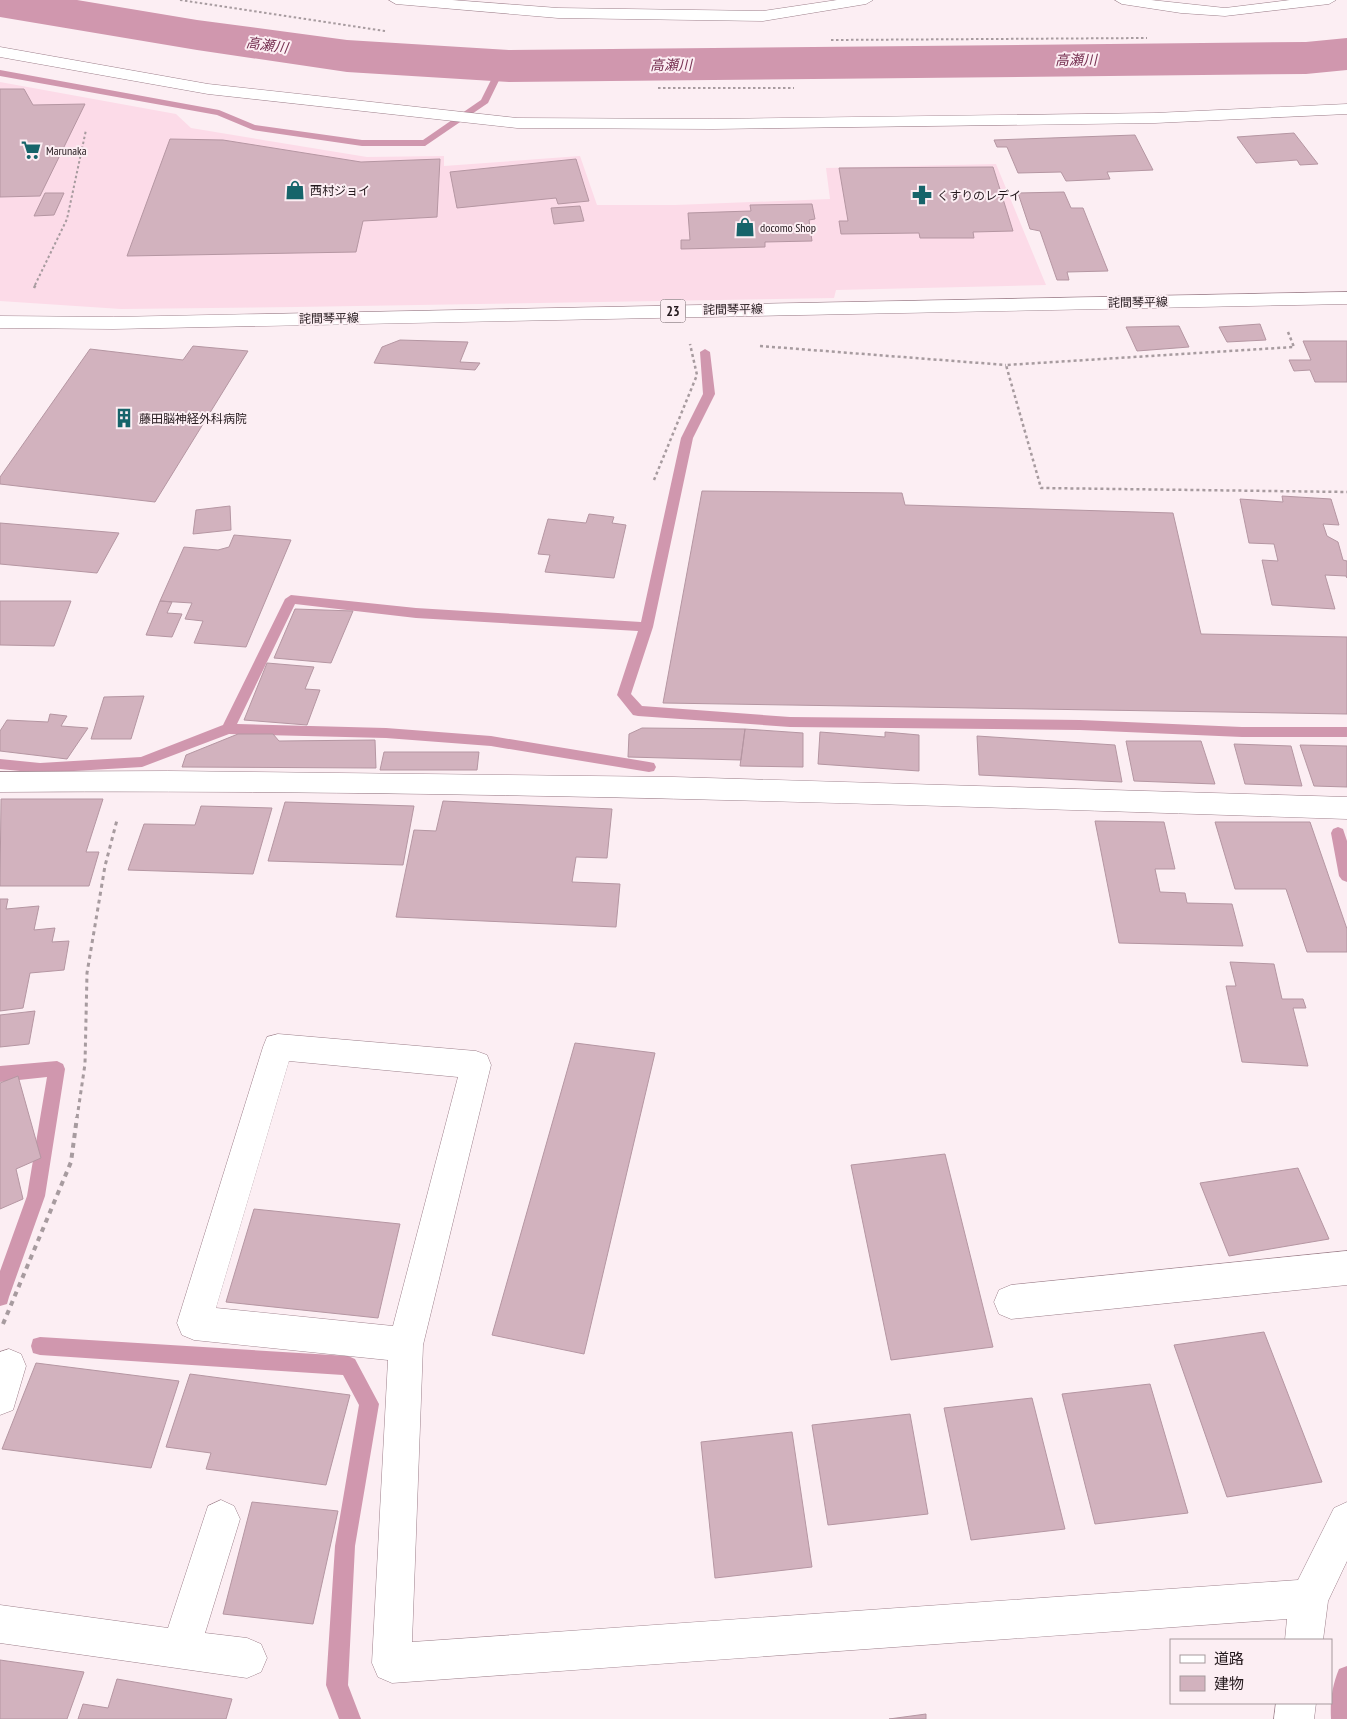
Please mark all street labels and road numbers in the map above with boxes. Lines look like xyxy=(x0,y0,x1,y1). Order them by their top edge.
street label: 詫間琴平線 xyxy=(1108,294,1168,310)
road number: 23 xyxy=(660,300,686,322)
street label: 詫間琴平線 xyxy=(703,301,763,317)
street label: 詫間琴平線 xyxy=(299,310,359,326)

